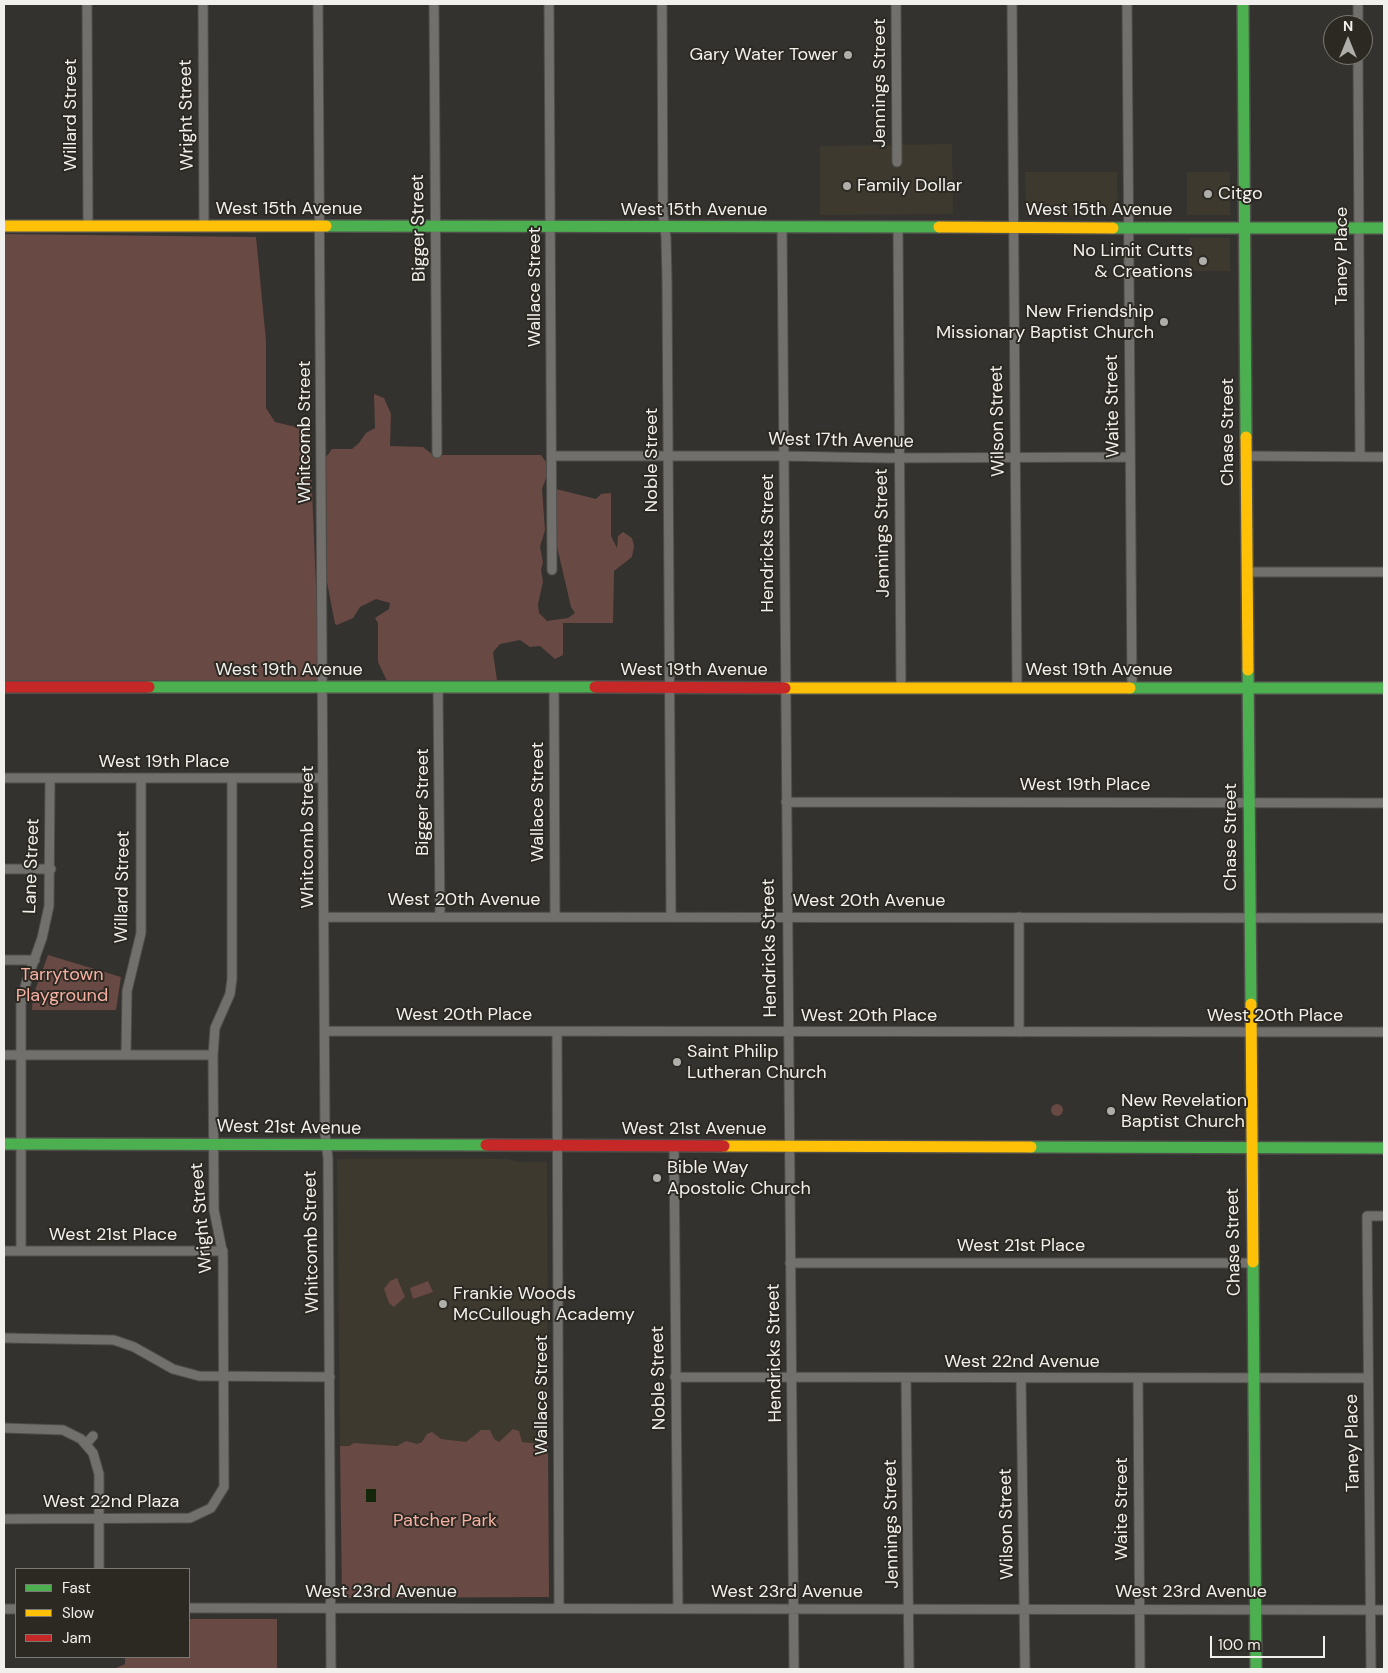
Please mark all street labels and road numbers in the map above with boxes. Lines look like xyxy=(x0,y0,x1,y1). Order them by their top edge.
street label: Jennings Street xyxy=(869,18,891,148)
street label: Willard Street xyxy=(60,59,82,171)
street label: Wright Street xyxy=(175,59,199,171)
street label: Bigger Street xyxy=(407,174,431,282)
street label: West 15th Avenue xyxy=(215,198,363,220)
street label: West 15th Avenue xyxy=(620,199,768,221)
street label: West 15th Avenue xyxy=(1025,199,1173,221)
street label: Taney Place xyxy=(1331,207,1353,305)
street label: Wallace Street xyxy=(524,227,546,347)
street label: Waite Street xyxy=(1101,354,1125,458)
street label: Whitcomb Street xyxy=(294,361,316,503)
street label: Wilson Street xyxy=(986,365,1010,477)
street label: Chase Street xyxy=(1217,378,1239,486)
street label: Noble Street xyxy=(641,408,663,512)
street label: West 17th Avenue xyxy=(768,429,914,453)
street label: Jennings Street xyxy=(871,468,895,598)
street label: Hendricks Street xyxy=(757,474,779,612)
street label: West 19th Avenue xyxy=(215,659,363,681)
street label: West 19th Avenue xyxy=(620,659,768,681)
street label: West 19th Avenue xyxy=(1025,659,1173,681)
street label: Wallace Street xyxy=(527,742,549,862)
street label: Bigger Street xyxy=(412,748,434,856)
street label: West 19th Place xyxy=(98,751,230,773)
street label: Whitcomb Street xyxy=(297,766,319,908)
street label: West 19th Place xyxy=(1019,774,1151,796)
street label: Chase Street xyxy=(1220,783,1242,891)
street label: Lane Street xyxy=(20,818,44,914)
street label: Willard Street xyxy=(111,830,135,944)
street label: Hendricks Street xyxy=(758,878,782,1018)
street label: West 20th Avenue xyxy=(387,889,541,911)
street label: West 20th Avenue xyxy=(792,890,946,912)
street label: West 20th Place xyxy=(396,1004,532,1026)
street label: West 20th Place xyxy=(801,1005,937,1027)
street label: West 20th Place xyxy=(1207,1005,1343,1027)
street label: West 21st Avenue xyxy=(216,1116,362,1140)
street label: West 21st Avenue xyxy=(622,1118,766,1140)
street label: Wright Street xyxy=(186,1162,218,1274)
street label: Whitcomb Street xyxy=(300,1170,324,1314)
street label: Chase Street xyxy=(1222,1188,1246,1296)
street label: West 21st Place xyxy=(49,1224,177,1246)
street label: West 21st Place xyxy=(957,1235,1085,1257)
street label: Hendricks Street xyxy=(763,1283,787,1423)
street label: Noble Street xyxy=(647,1326,671,1430)
street label: Wallace Street xyxy=(531,1335,553,1455)
street label: West 22nd Avenue xyxy=(944,1351,1100,1373)
street label: Taney Place xyxy=(1341,1394,1365,1492)
street label: Waite Street xyxy=(1111,1457,1133,1561)
street label: Jennings Street xyxy=(880,1459,904,1589)
street label: Wilson Street xyxy=(995,1468,1019,1580)
street label: West 22nd Plaza xyxy=(43,1491,179,1513)
street label: West 23rd Avenue xyxy=(305,1581,457,1603)
street label: West 23rd Avenue xyxy=(711,1581,863,1603)
street label: West 23rd Avenue xyxy=(1115,1581,1267,1603)

